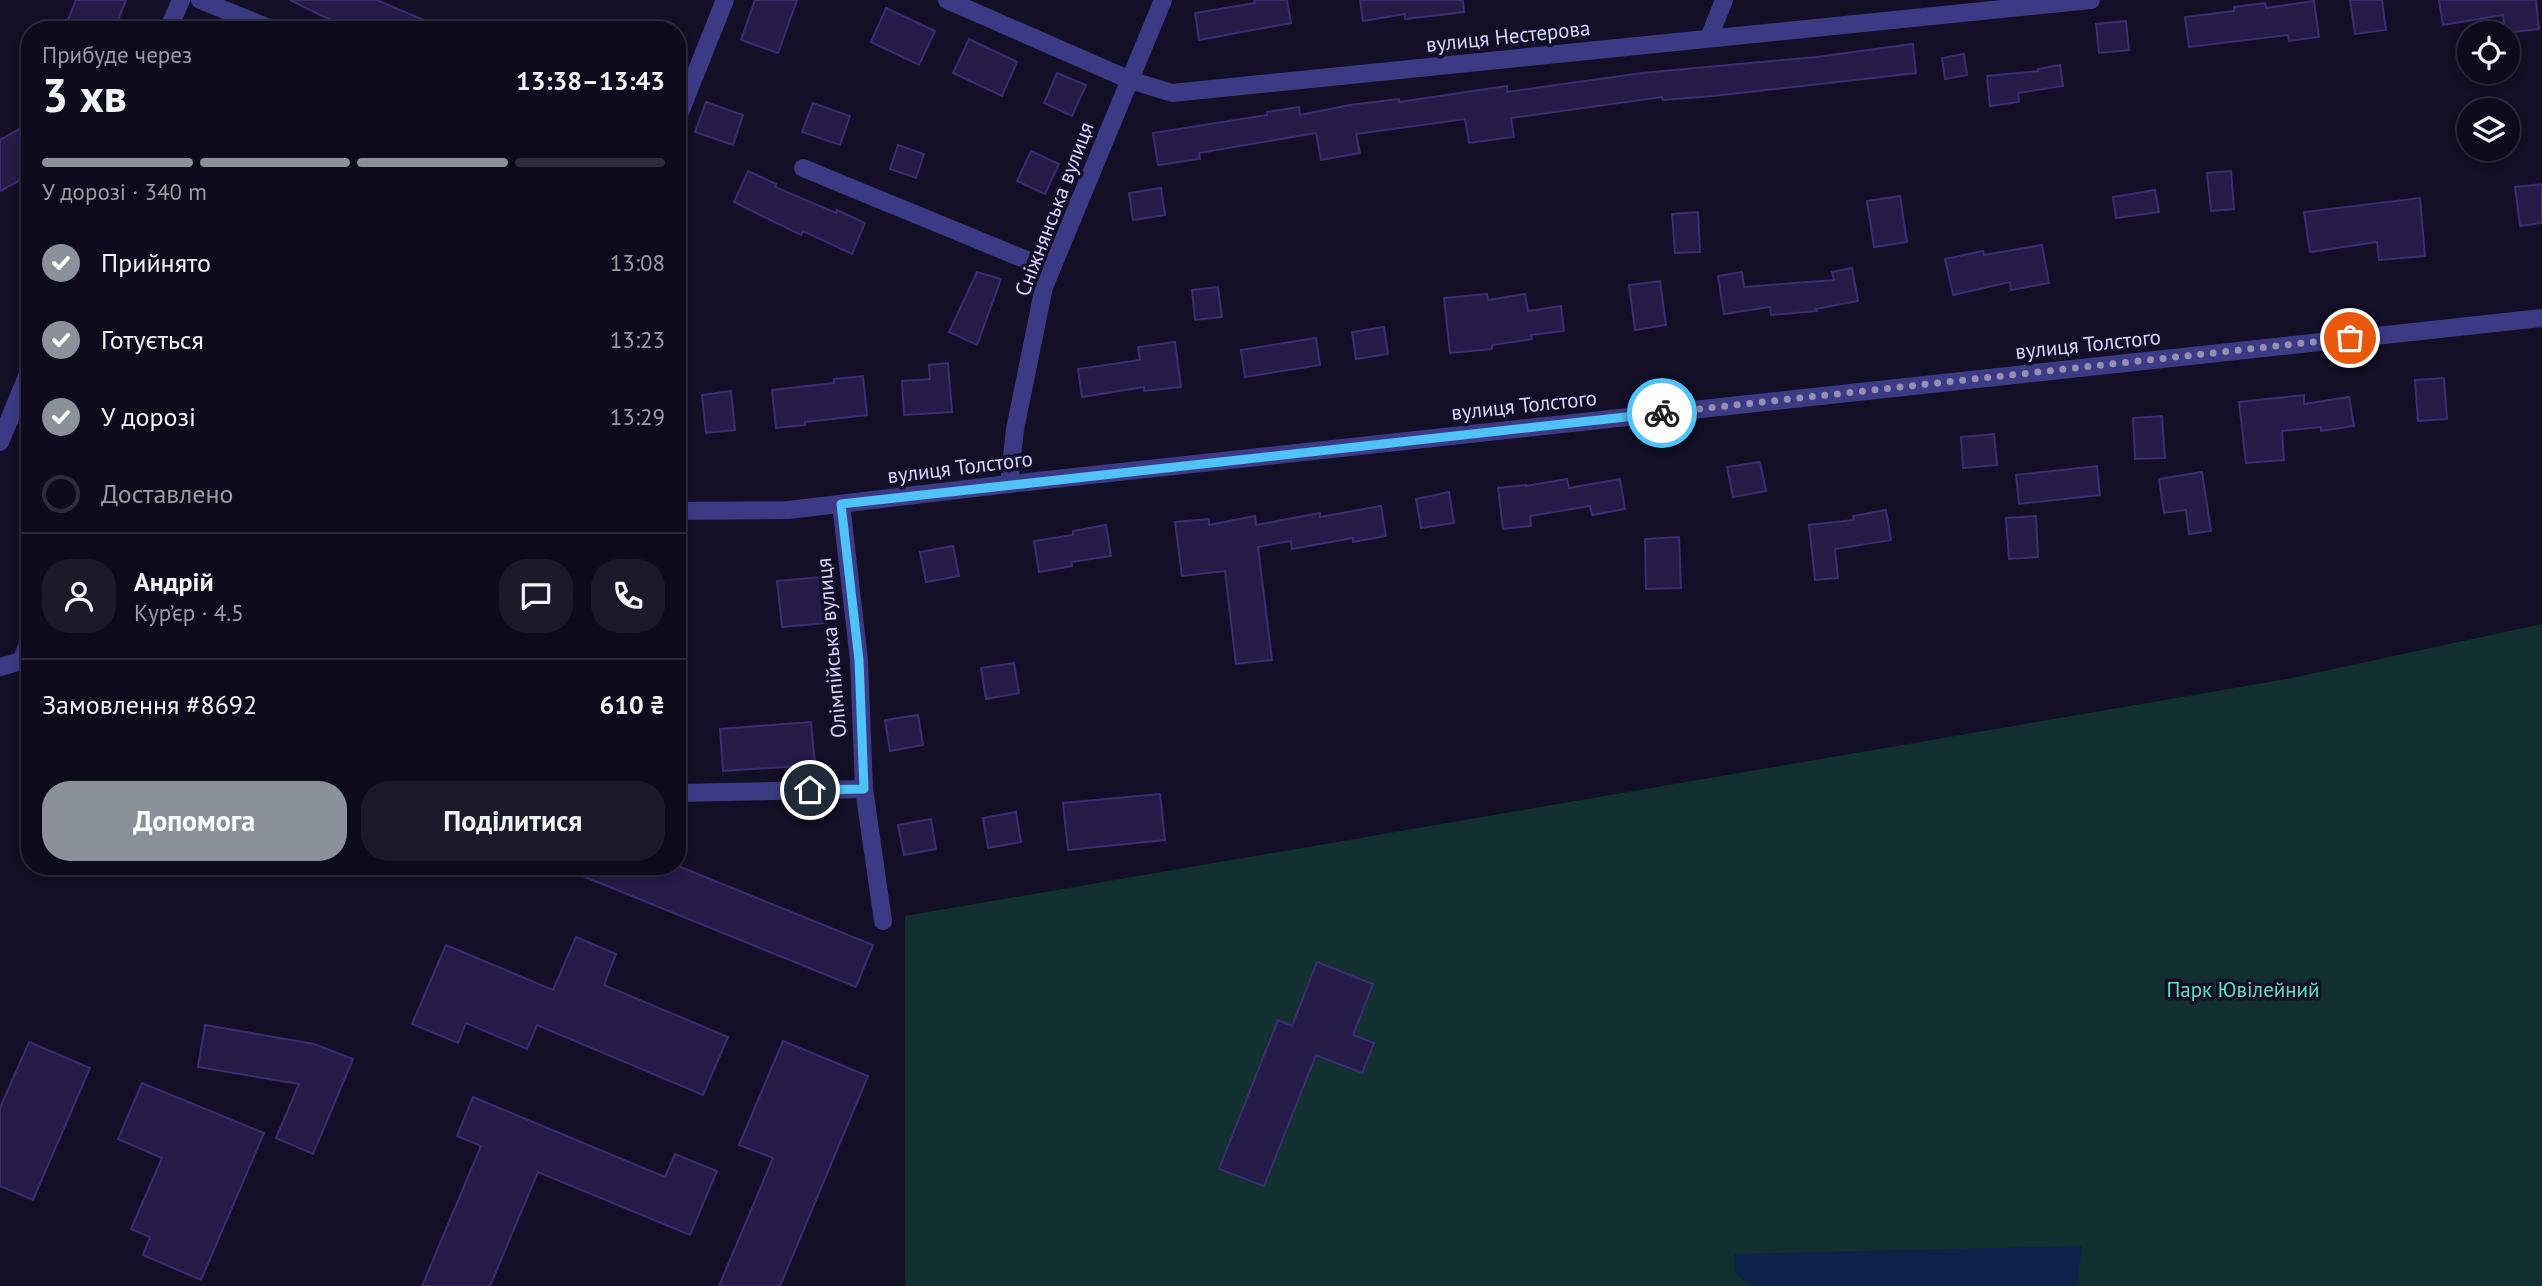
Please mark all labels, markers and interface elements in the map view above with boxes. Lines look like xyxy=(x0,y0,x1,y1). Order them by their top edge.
street label: вулиця Нестерова xyxy=(1425,14,1591,58)
map controls xyxy=(2457,21,2520,161)
button: locate xyxy=(2457,21,2520,84)
text: Прибуде через xyxy=(42,40,192,69)
text: 13:38–13:43 xyxy=(516,64,665,97)
text: 3 хв xyxy=(42,65,127,125)
button: layers xyxy=(2457,98,2520,161)
street label: Сніжнянська вулиця xyxy=(1008,118,1100,300)
text: У дорозі · 340 m xyxy=(42,177,207,206)
icon: check xyxy=(42,244,80,282)
text: Прийнято xyxy=(101,246,211,279)
text: 13:08 xyxy=(610,248,665,277)
pin xyxy=(2320,308,2380,368)
icon: bag xyxy=(2331,319,2369,357)
icon: check xyxy=(42,321,80,359)
text: Готується xyxy=(101,323,204,356)
street label: вулиця Толстого xyxy=(2014,323,2162,365)
text: 13:23 xyxy=(610,325,665,354)
courier xyxy=(1627,378,1697,448)
street label: вулиця Толстого xyxy=(1450,384,1598,426)
icon: bike xyxy=(1643,394,1681,432)
icon: check xyxy=(42,398,80,436)
text: У дорозі xyxy=(101,400,196,433)
text: 13:29 xyxy=(610,402,665,431)
street label: вулиця Толстого xyxy=(886,445,1034,489)
text: Доставлено xyxy=(101,477,234,510)
street label: Олімпійська вулиця xyxy=(810,557,852,739)
button: person xyxy=(42,559,116,633)
button: chat xyxy=(499,559,573,633)
button: phone xyxy=(591,559,665,633)
text: Андрій xyxy=(134,565,214,598)
text: Кур’єр · 4.5 xyxy=(134,598,244,627)
text: Замовлення #8692 xyxy=(42,688,257,721)
text: 610 ₴ xyxy=(599,688,665,721)
pin xyxy=(780,760,840,820)
icon: home xyxy=(791,771,829,809)
button: Допомога xyxy=(42,781,347,861)
button: Поділитися xyxy=(361,781,665,861)
park label: Парк Ювілейний xyxy=(2166,976,2320,1003)

